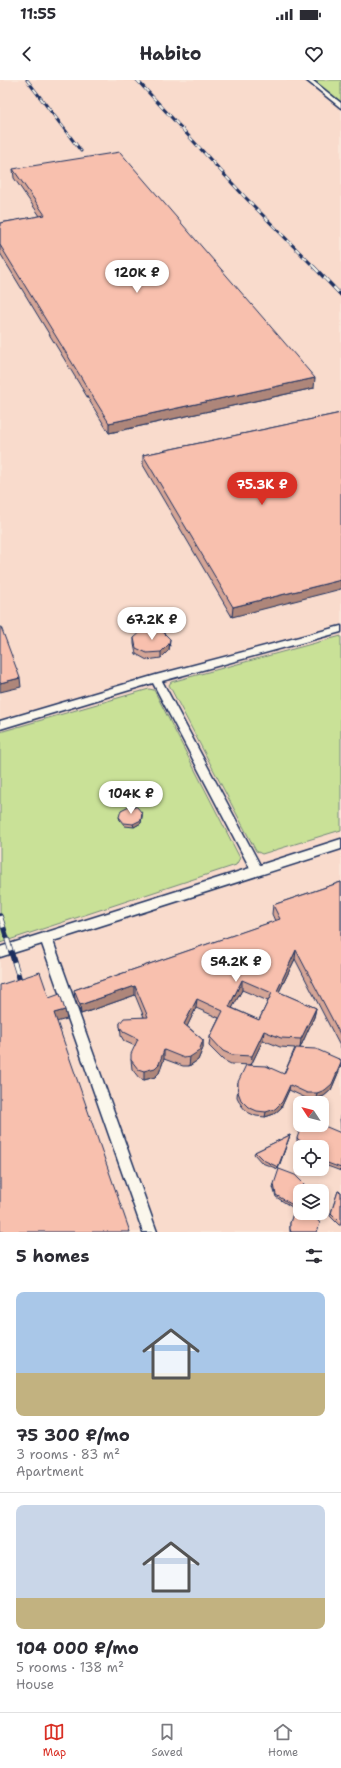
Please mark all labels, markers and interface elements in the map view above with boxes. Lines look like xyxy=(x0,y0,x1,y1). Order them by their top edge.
text: 11:55 xyxy=(20,4,56,24)
text: Habito xyxy=(139,42,202,66)
icon: back xyxy=(16,43,38,65)
icon: heart xyxy=(303,43,325,65)
pin: 120K ₽ xyxy=(104,260,170,294)
text: 120K ₽ xyxy=(114,264,160,281)
pin: 75.3K ₽ xyxy=(225,472,299,506)
text: 75.3K ₽ xyxy=(236,476,288,493)
pin: 67.2K ₽ xyxy=(115,607,189,641)
text: 67.2K ₽ xyxy=(126,611,178,628)
pin: 104K ₽ xyxy=(98,781,164,815)
text: 104K ₽ xyxy=(108,785,154,802)
pin: 54.2K ₽ xyxy=(199,949,273,983)
text: 54.2K ₽ xyxy=(210,953,262,970)
north arrow xyxy=(293,1096,329,1132)
map controls xyxy=(293,1096,329,1220)
button: locate xyxy=(293,1140,329,1176)
button: layers xyxy=(293,1184,329,1220)
text: 5 homes xyxy=(16,1245,89,1267)
icon: filters xyxy=(303,1245,325,1267)
icon: home xyxy=(135,1318,207,1390)
text: 75 300 ₽/mo xyxy=(16,1424,130,1446)
text: 3 rooms · 83 m² xyxy=(16,1446,120,1463)
text: Apartment xyxy=(16,1463,84,1480)
icon: home xyxy=(135,1531,207,1603)
text: 104 000 ₽/mo xyxy=(16,1637,139,1659)
text: 5 rooms · 138 m² xyxy=(16,1659,124,1676)
text: House xyxy=(16,1676,54,1693)
tab: Map xyxy=(43,1721,66,1760)
tab: Saved xyxy=(152,1721,183,1760)
tab: Home xyxy=(268,1721,298,1760)

